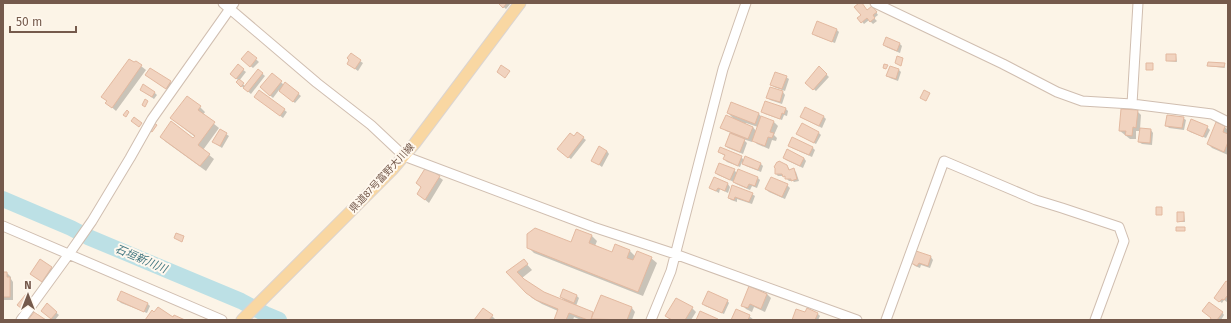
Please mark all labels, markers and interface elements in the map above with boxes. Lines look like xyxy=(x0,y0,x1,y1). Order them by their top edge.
scale bar xyxy=(10,8,76,34)
text: 50 m xyxy=(16,15,42,29)
street label: 県道87号富野大川線 xyxy=(347,141,417,215)
water label: 石垣新川川 xyxy=(113,242,170,276)
north arrow xyxy=(8,275,48,315)
text: N xyxy=(24,279,32,292)

